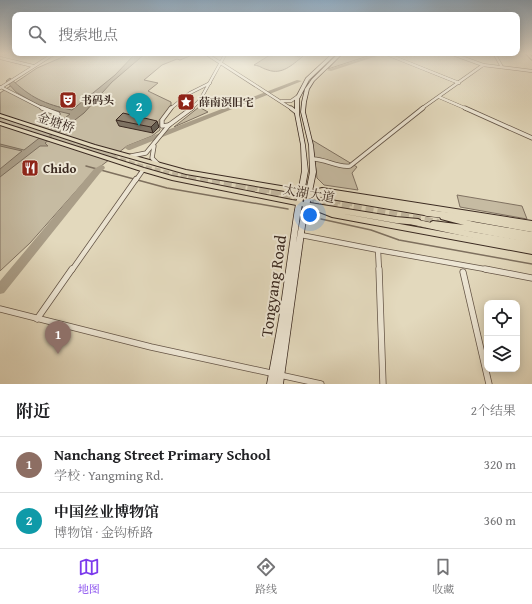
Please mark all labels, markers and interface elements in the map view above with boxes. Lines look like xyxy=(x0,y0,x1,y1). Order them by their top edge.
search box xyxy=(12,12,520,56)
icon: search xyxy=(26,23,48,45)
text: 搜索地点 xyxy=(58,24,118,45)
theatre icon: 书码头 xyxy=(58,90,78,110)
place label: 书码头 xyxy=(81,92,114,108)
place icon: 薛南溟旧宅 xyxy=(176,92,196,112)
pin: 2 xyxy=(126,93,152,126)
place label: 薛南溟旧宅 xyxy=(199,94,254,110)
street label: 金塘桥 xyxy=(34,107,77,138)
restaurant icon: Chido xyxy=(20,158,40,178)
place label: Chido xyxy=(43,159,77,178)
street label: 太湖大道 xyxy=(282,180,336,207)
your location xyxy=(300,205,320,225)
street label: Tongyang Road xyxy=(254,233,292,339)
map controls xyxy=(484,300,520,372)
button: locate xyxy=(484,300,520,336)
pin: 1 xyxy=(45,321,71,354)
button: layers xyxy=(484,336,520,372)
text: 附近 xyxy=(16,398,50,423)
text: 2个结果 xyxy=(471,401,516,420)
text: Nanchang Street Primary School xyxy=(54,444,271,465)
text: 1 xyxy=(26,455,32,474)
text: 320 m xyxy=(484,455,516,474)
text: 学校 · Yangming Rd. xyxy=(54,466,163,485)
text: 中国丝业博物馆 xyxy=(54,501,159,522)
text: 2 xyxy=(26,511,32,530)
text: 360 m xyxy=(484,511,516,530)
text: 博物馆 · 金钩桥路 xyxy=(54,523,153,542)
tab: 地图 xyxy=(78,556,100,597)
tab: 路线 xyxy=(255,556,277,597)
tab: 收藏 xyxy=(432,556,454,597)

